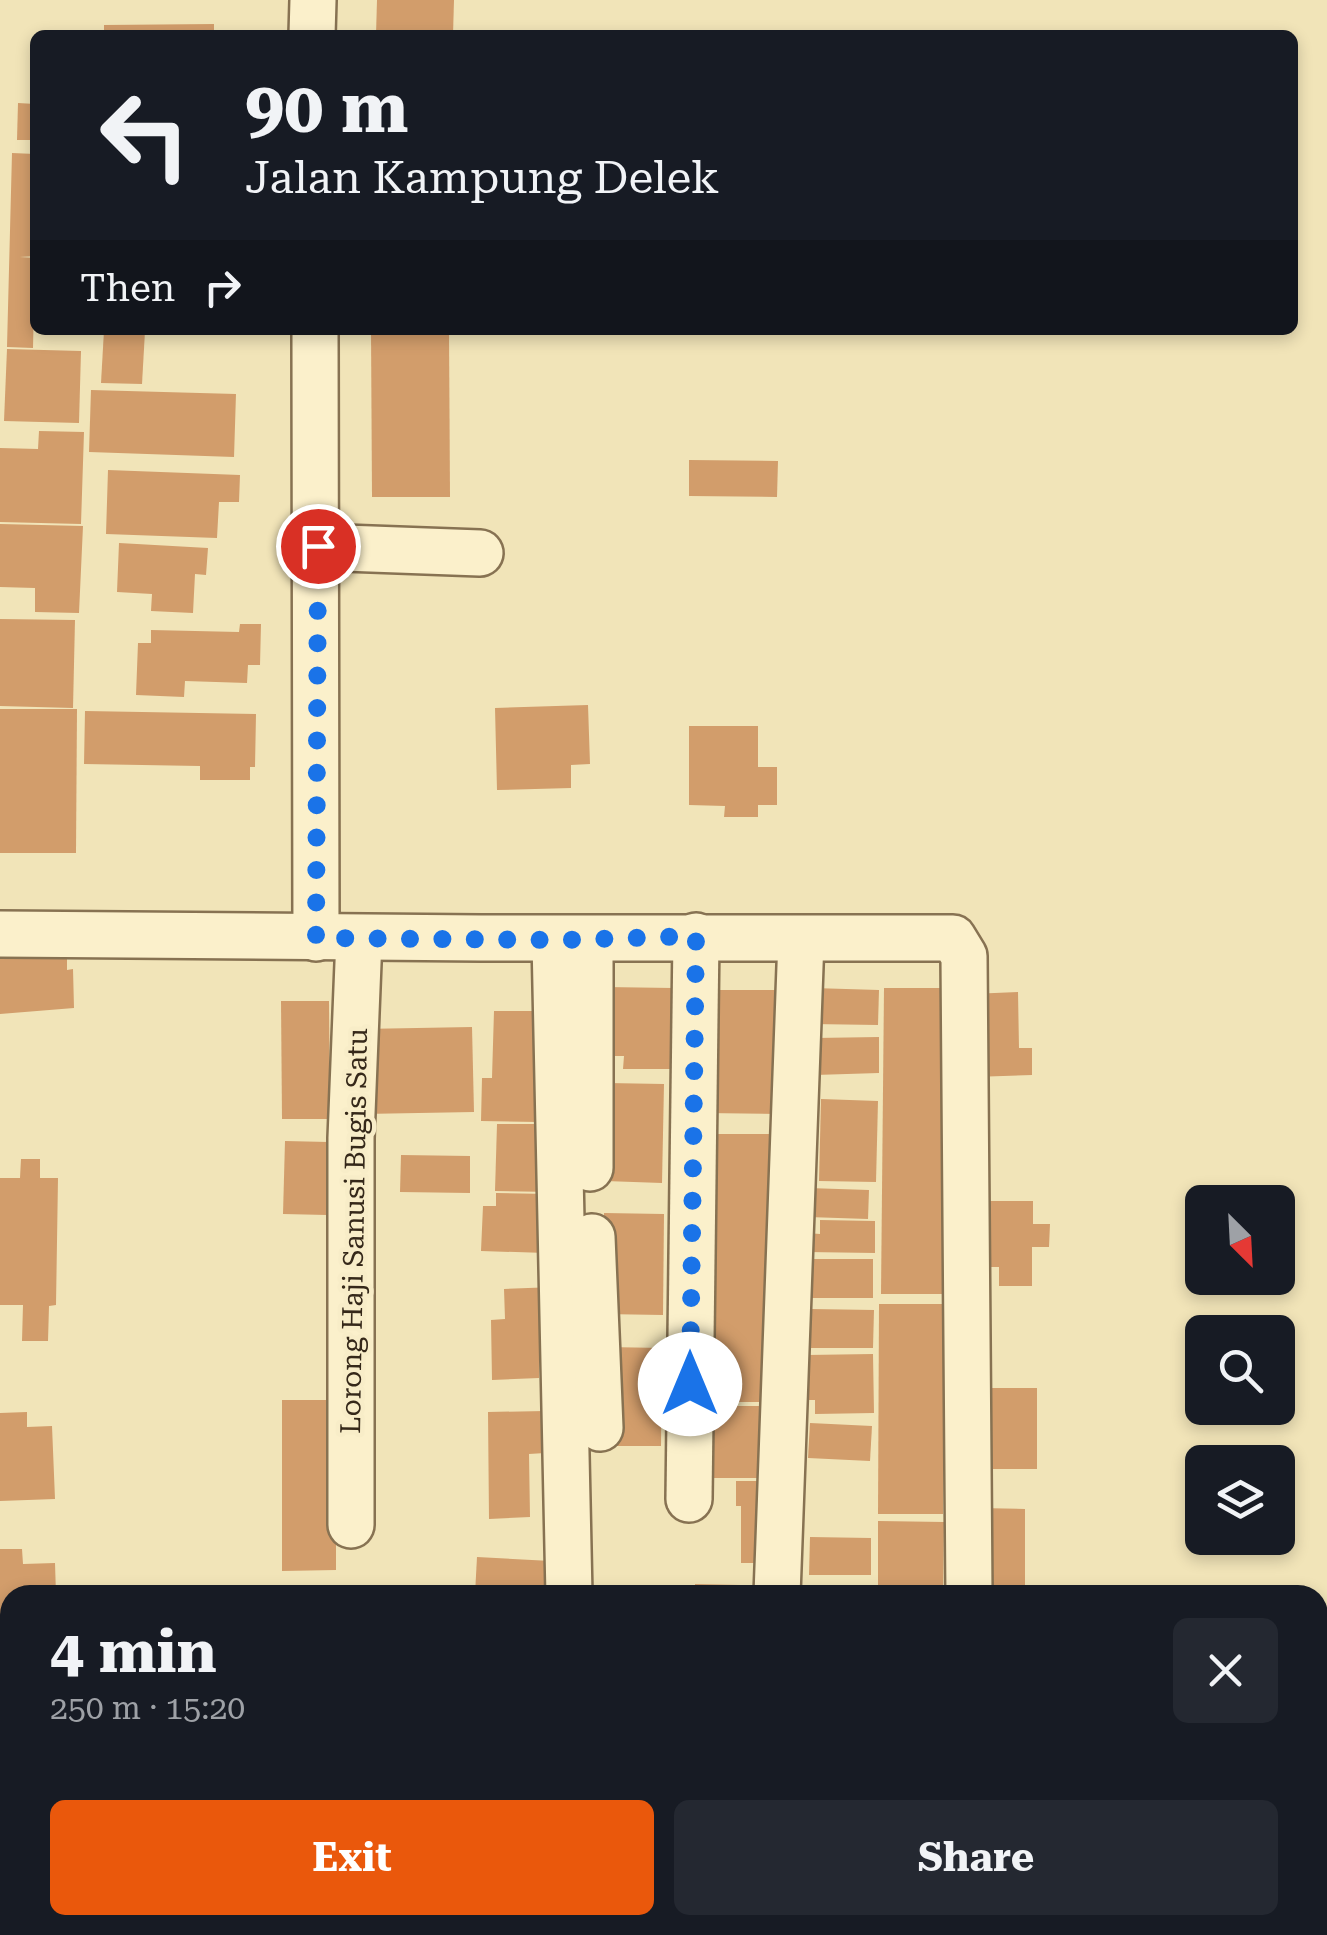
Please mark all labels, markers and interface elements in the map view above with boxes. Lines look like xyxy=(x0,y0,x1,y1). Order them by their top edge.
text: 90 m xyxy=(245,67,409,149)
icon: left xyxy=(80,70,210,200)
text: Jalan Kampung Delek xyxy=(245,151,719,204)
icon: right xyxy=(195,260,250,315)
text: Then xyxy=(80,266,175,310)
pin xyxy=(276,504,361,589)
icon: arrive xyxy=(291,519,346,574)
street label: Lorong Haji Sanusi Bugis Satu xyxy=(334,1028,374,1434)
north arrow xyxy=(1185,1185,1295,1295)
map controls xyxy=(1185,1185,1295,1555)
button: search xyxy=(1185,1315,1295,1425)
position arrow xyxy=(638,1332,742,1436)
button: layers xyxy=(1185,1445,1295,1555)
text: 4 min xyxy=(50,1616,217,1687)
button: close xyxy=(1173,1618,1278,1723)
text: 250 m · 15:20 xyxy=(50,1689,245,1727)
button: Exit xyxy=(50,1800,654,1915)
button: Share xyxy=(674,1800,1278,1915)

